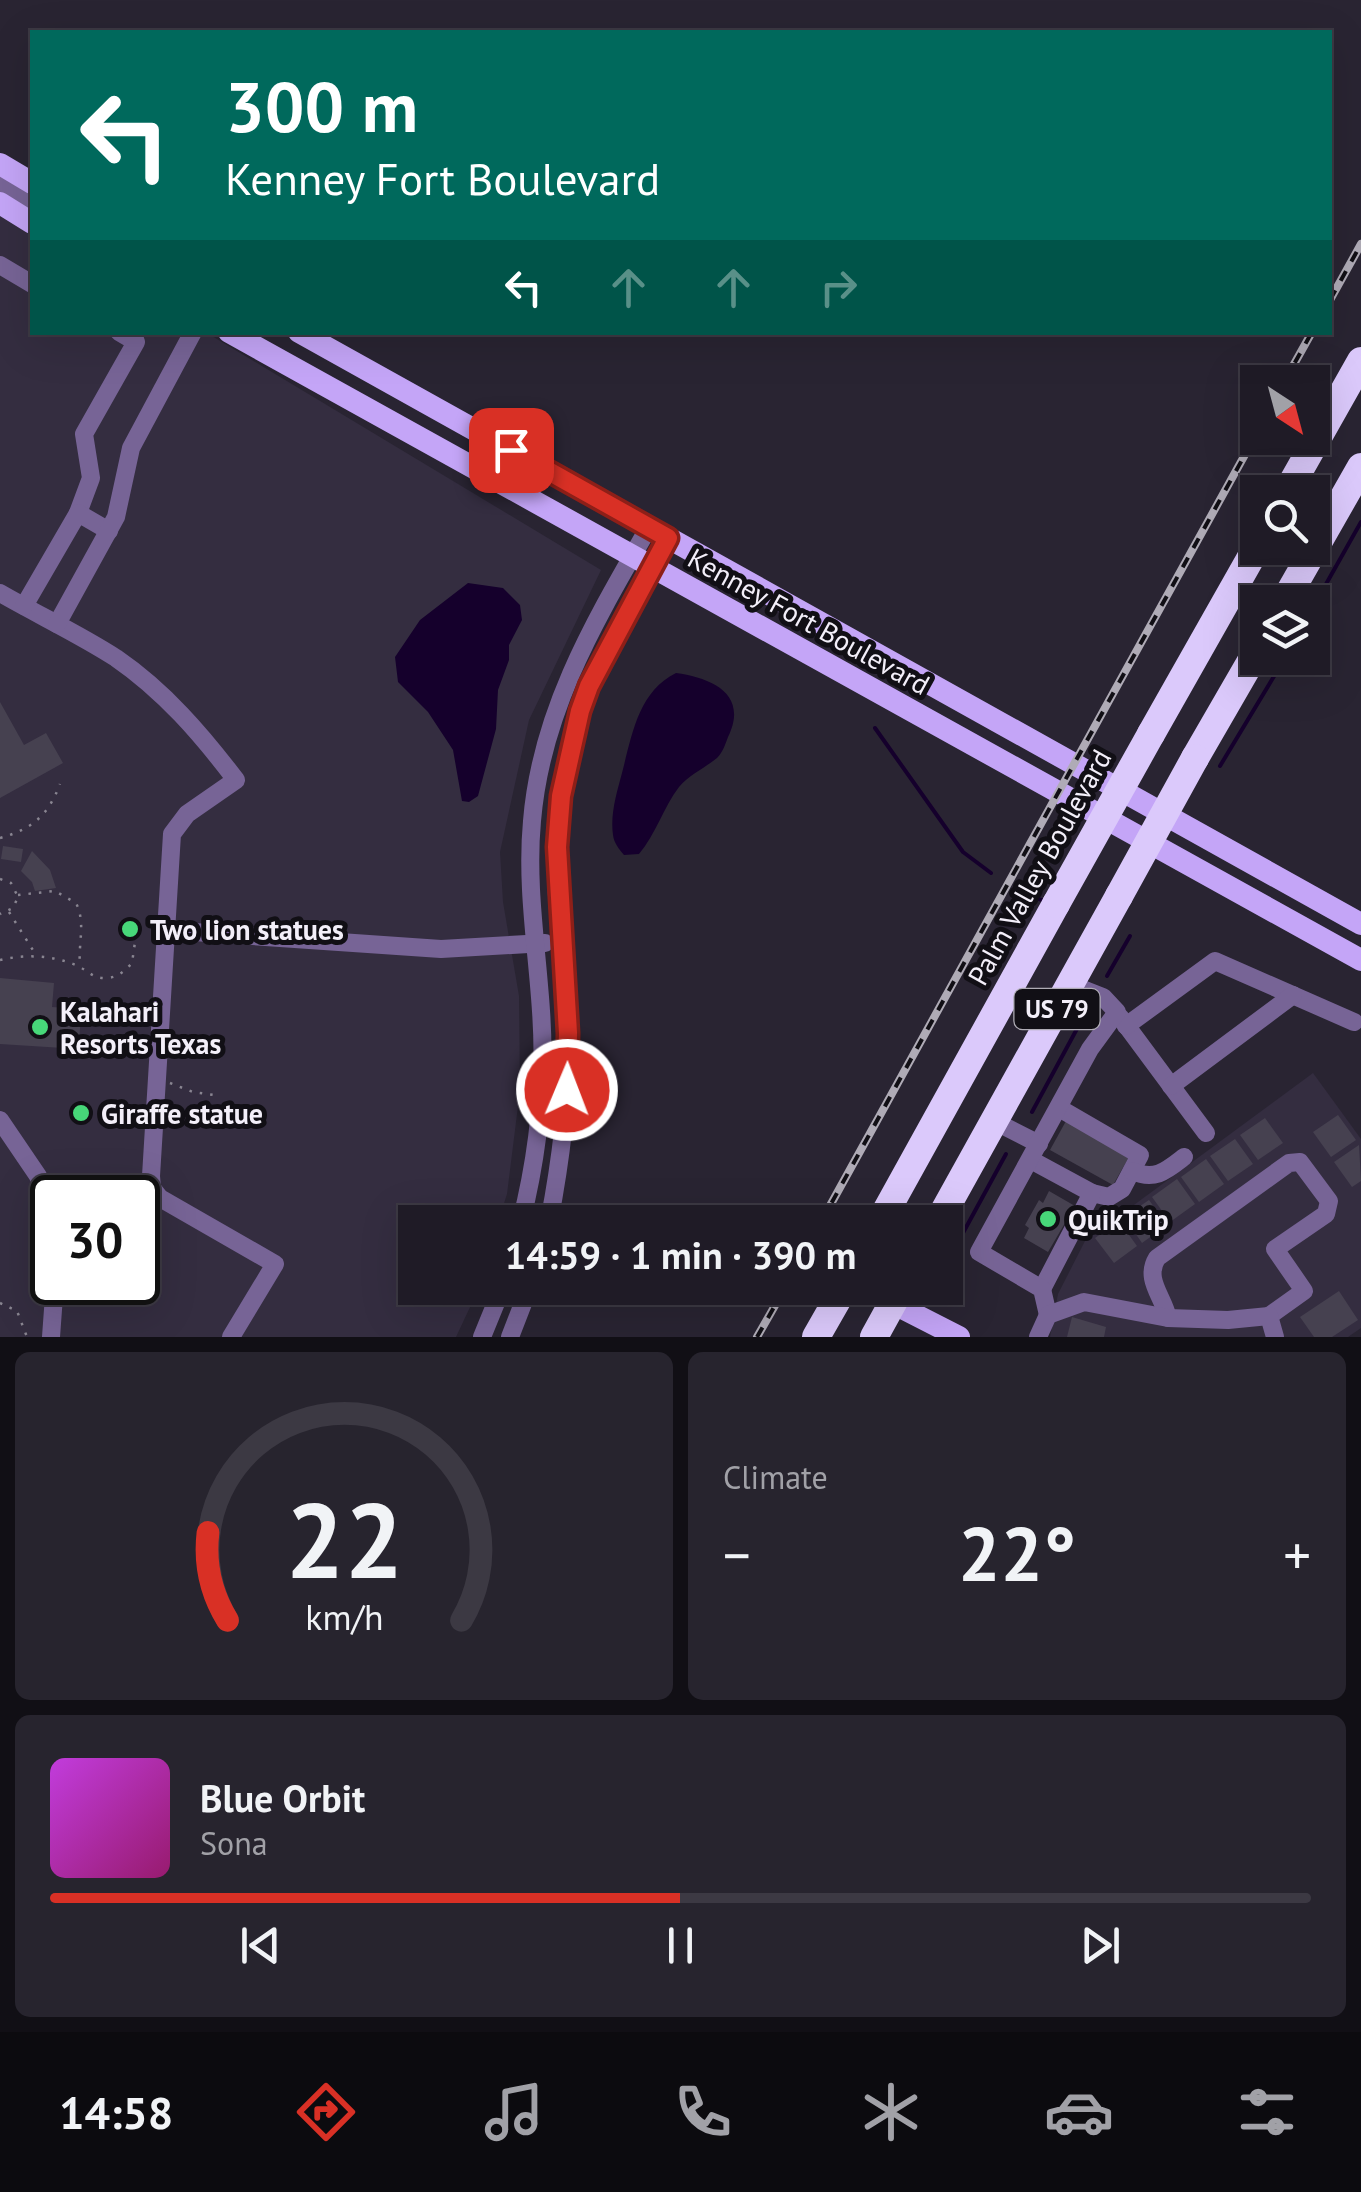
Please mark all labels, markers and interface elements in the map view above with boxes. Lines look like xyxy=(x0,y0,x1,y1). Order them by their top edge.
text: 300 m xyxy=(225,61,418,151)
icon: left xyxy=(60,70,190,200)
text: Kenney Fort Boulevard xyxy=(225,149,660,207)
icon: left xyxy=(496,260,551,315)
icon: ahead xyxy=(601,260,656,315)
icon: ahead xyxy=(706,260,761,315)
icon: right xyxy=(811,260,866,315)
north arrow xyxy=(1240,365,1330,455)
map controls xyxy=(1240,365,1330,675)
pin xyxy=(469,408,554,493)
icon: arrive xyxy=(484,423,539,478)
button: search xyxy=(1240,475,1330,565)
street label: Kenney Fort Boulevard xyxy=(682,539,936,703)
button: layers xyxy=(1240,585,1330,675)
street label: Palm Valley Boulevard xyxy=(959,742,1119,992)
place label: Two lion statues xyxy=(150,911,344,948)
marker: Two lion statues xyxy=(119,918,141,940)
road number: US 79 xyxy=(1014,989,1100,1029)
place label: Kalahari Resorts Texas xyxy=(60,993,221,1062)
marker: Kalahari Resorts Texas xyxy=(29,1016,51,1038)
position arrow xyxy=(515,1038,619,1142)
place label: Giraffe statue xyxy=(101,1095,263,1132)
marker: Giraffe statue xyxy=(70,1102,92,1124)
speed limit sign: 30 xyxy=(30,1175,160,1305)
place label: QuikTrip xyxy=(1068,1201,1169,1238)
marker: QuikTrip xyxy=(1037,1208,1059,1230)
text: 14:59 · 1 min · 390 m xyxy=(505,1230,856,1279)
text: Climate xyxy=(723,1456,828,1498)
text: 22 xyxy=(285,1472,403,1607)
text: 22° xyxy=(958,1505,1076,1602)
text: − xyxy=(723,1519,751,1590)
text: + xyxy=(1283,1519,1311,1590)
text: km/h xyxy=(305,1594,383,1640)
text: Blue Orbit xyxy=(200,1773,365,1822)
text: Sona xyxy=(200,1822,268,1864)
icon: previous xyxy=(233,1918,288,1973)
icon: pause xyxy=(653,1918,708,1973)
icon: next xyxy=(1073,1918,1128,1973)
icon: directions xyxy=(291,2077,361,2147)
icon: music xyxy=(479,2077,549,2147)
icon: phone xyxy=(668,2077,738,2147)
icon: climate xyxy=(856,2077,926,2147)
icon: car xyxy=(1044,2077,1114,2147)
icon: filters xyxy=(1232,2077,1302,2147)
text: 14:58 xyxy=(59,2083,173,2141)

